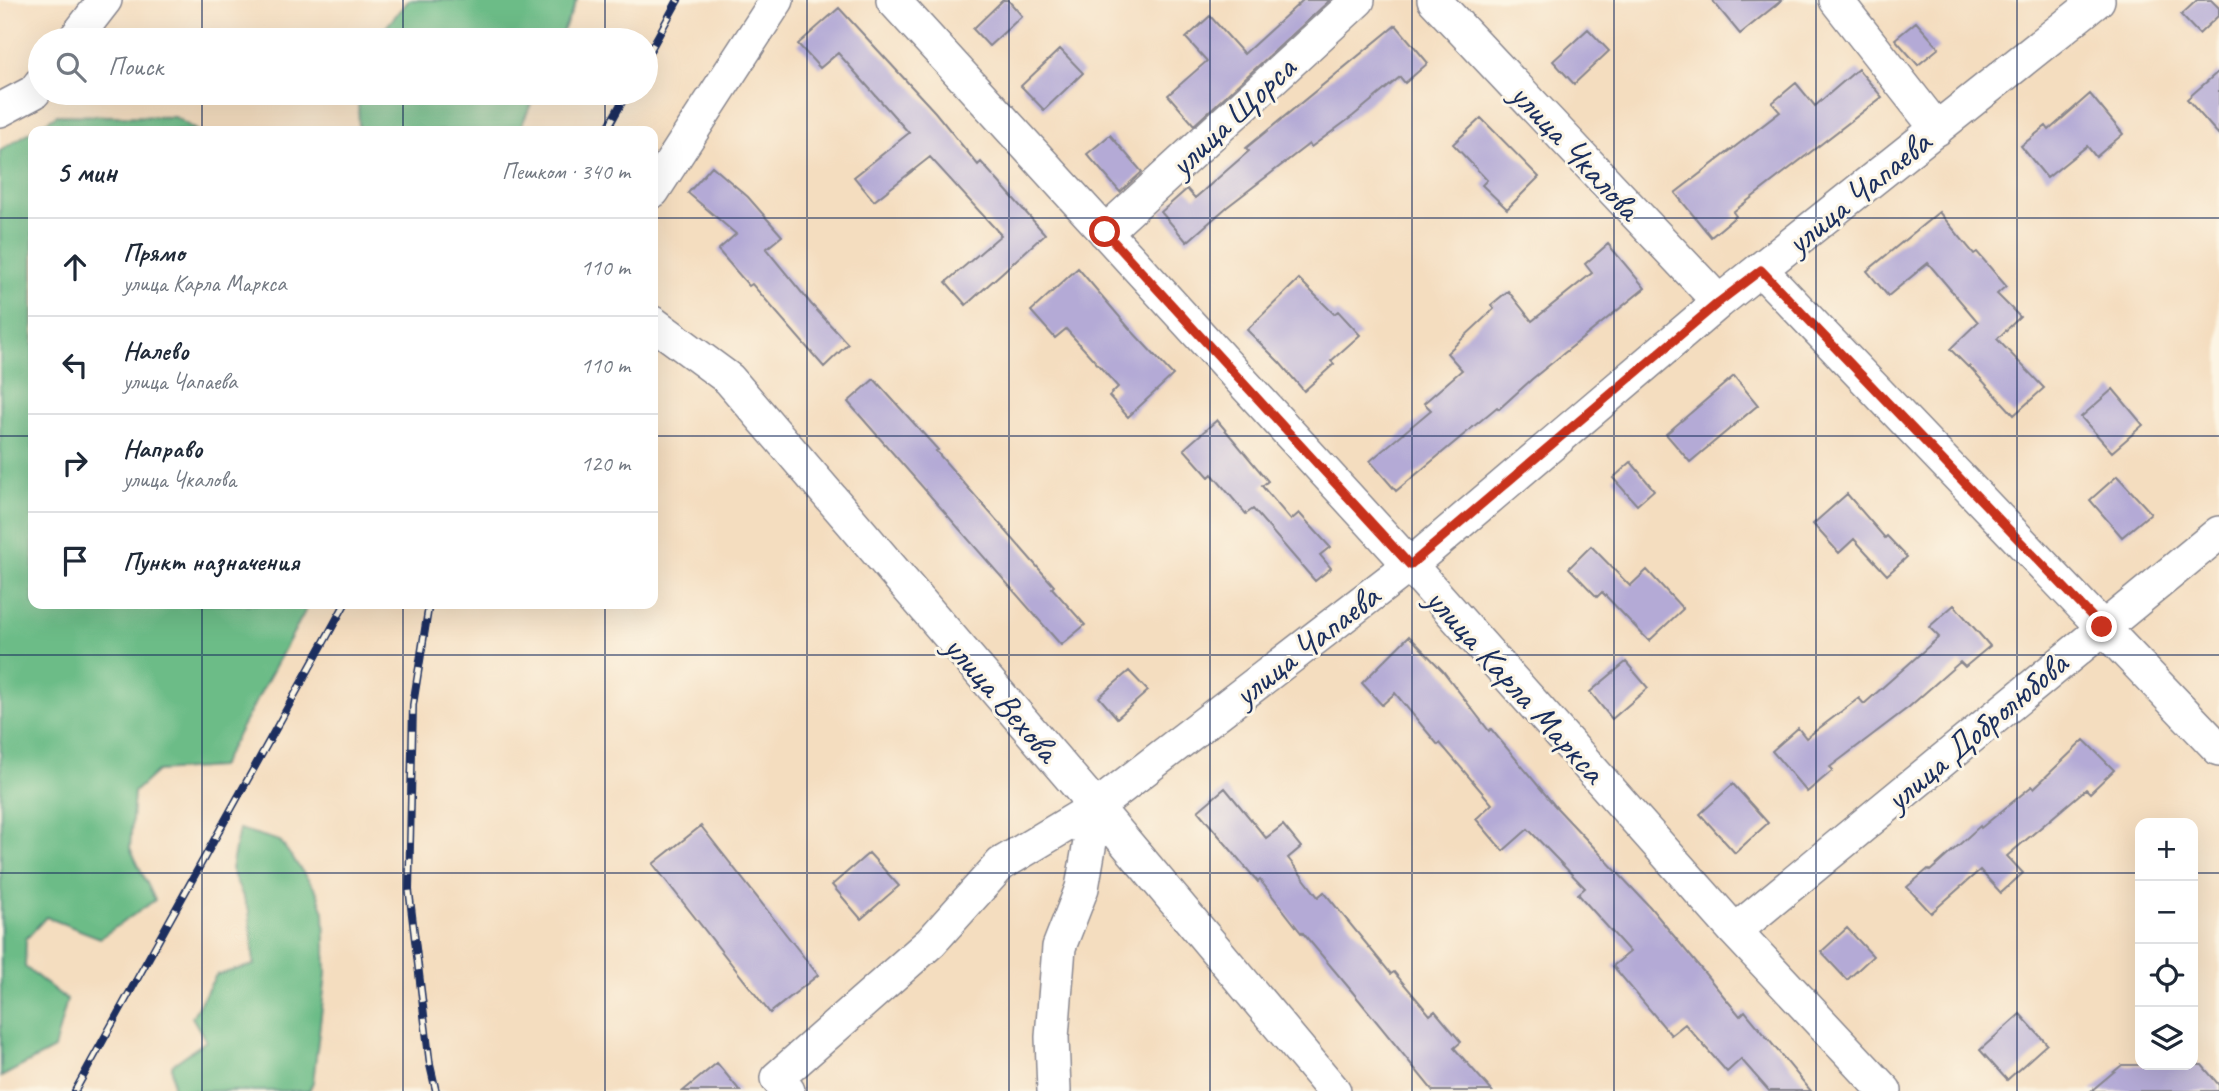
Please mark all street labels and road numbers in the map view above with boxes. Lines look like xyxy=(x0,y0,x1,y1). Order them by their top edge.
street label: улица Щорса xyxy=(1158,45,1307,188)
street label: улица Чкалова xyxy=(1499,72,1653,232)
street label: улица Чапаева xyxy=(1775,119,1942,266)
street label: улица Чапаева xyxy=(1222,573,1391,718)
street label: улица Карла Маркса xyxy=(1414,576,1617,795)
street label: улица Вехова xyxy=(933,624,1071,773)
street label: улица Добролюбова xyxy=(1874,640,2079,822)

